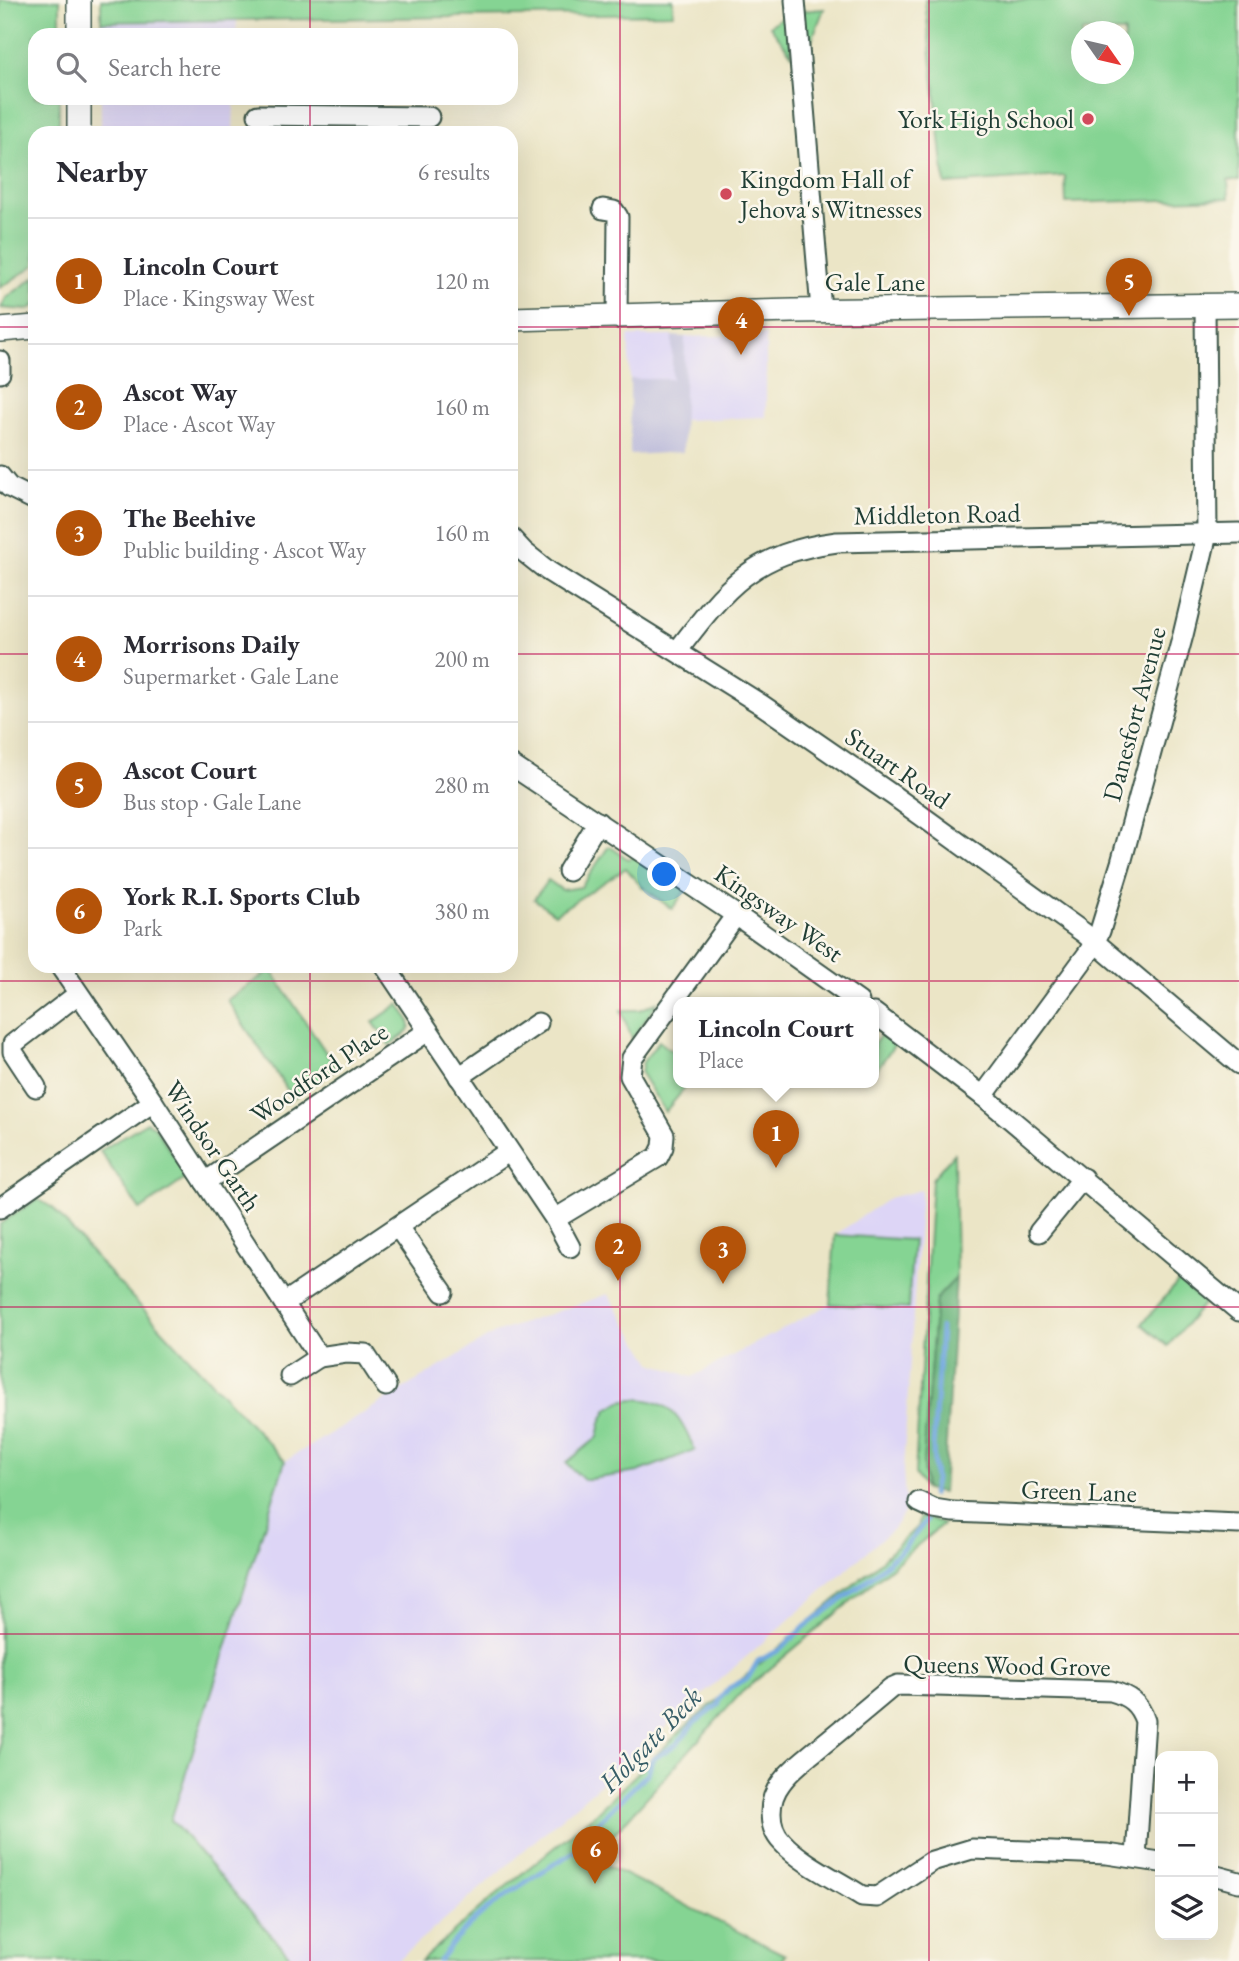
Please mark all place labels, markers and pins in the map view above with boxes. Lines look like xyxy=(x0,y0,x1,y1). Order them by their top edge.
place label: York High School xyxy=(898,102,1074,136)
marker: York High School xyxy=(1080,111,1096,127)
place label: Kingdom Hall of Jehova's Witnesses xyxy=(738,162,922,226)
marker: Kingdom Hall of Jehova's Witnesses xyxy=(718,186,734,202)
pin: 5 xyxy=(1106,258,1152,316)
pin: 4 xyxy=(718,297,764,355)
pin: 1 xyxy=(753,1110,799,1168)
pin: 2 xyxy=(595,1223,641,1281)
pin: 3 xyxy=(700,1226,746,1284)
pin: 6 xyxy=(572,1826,618,1884)

